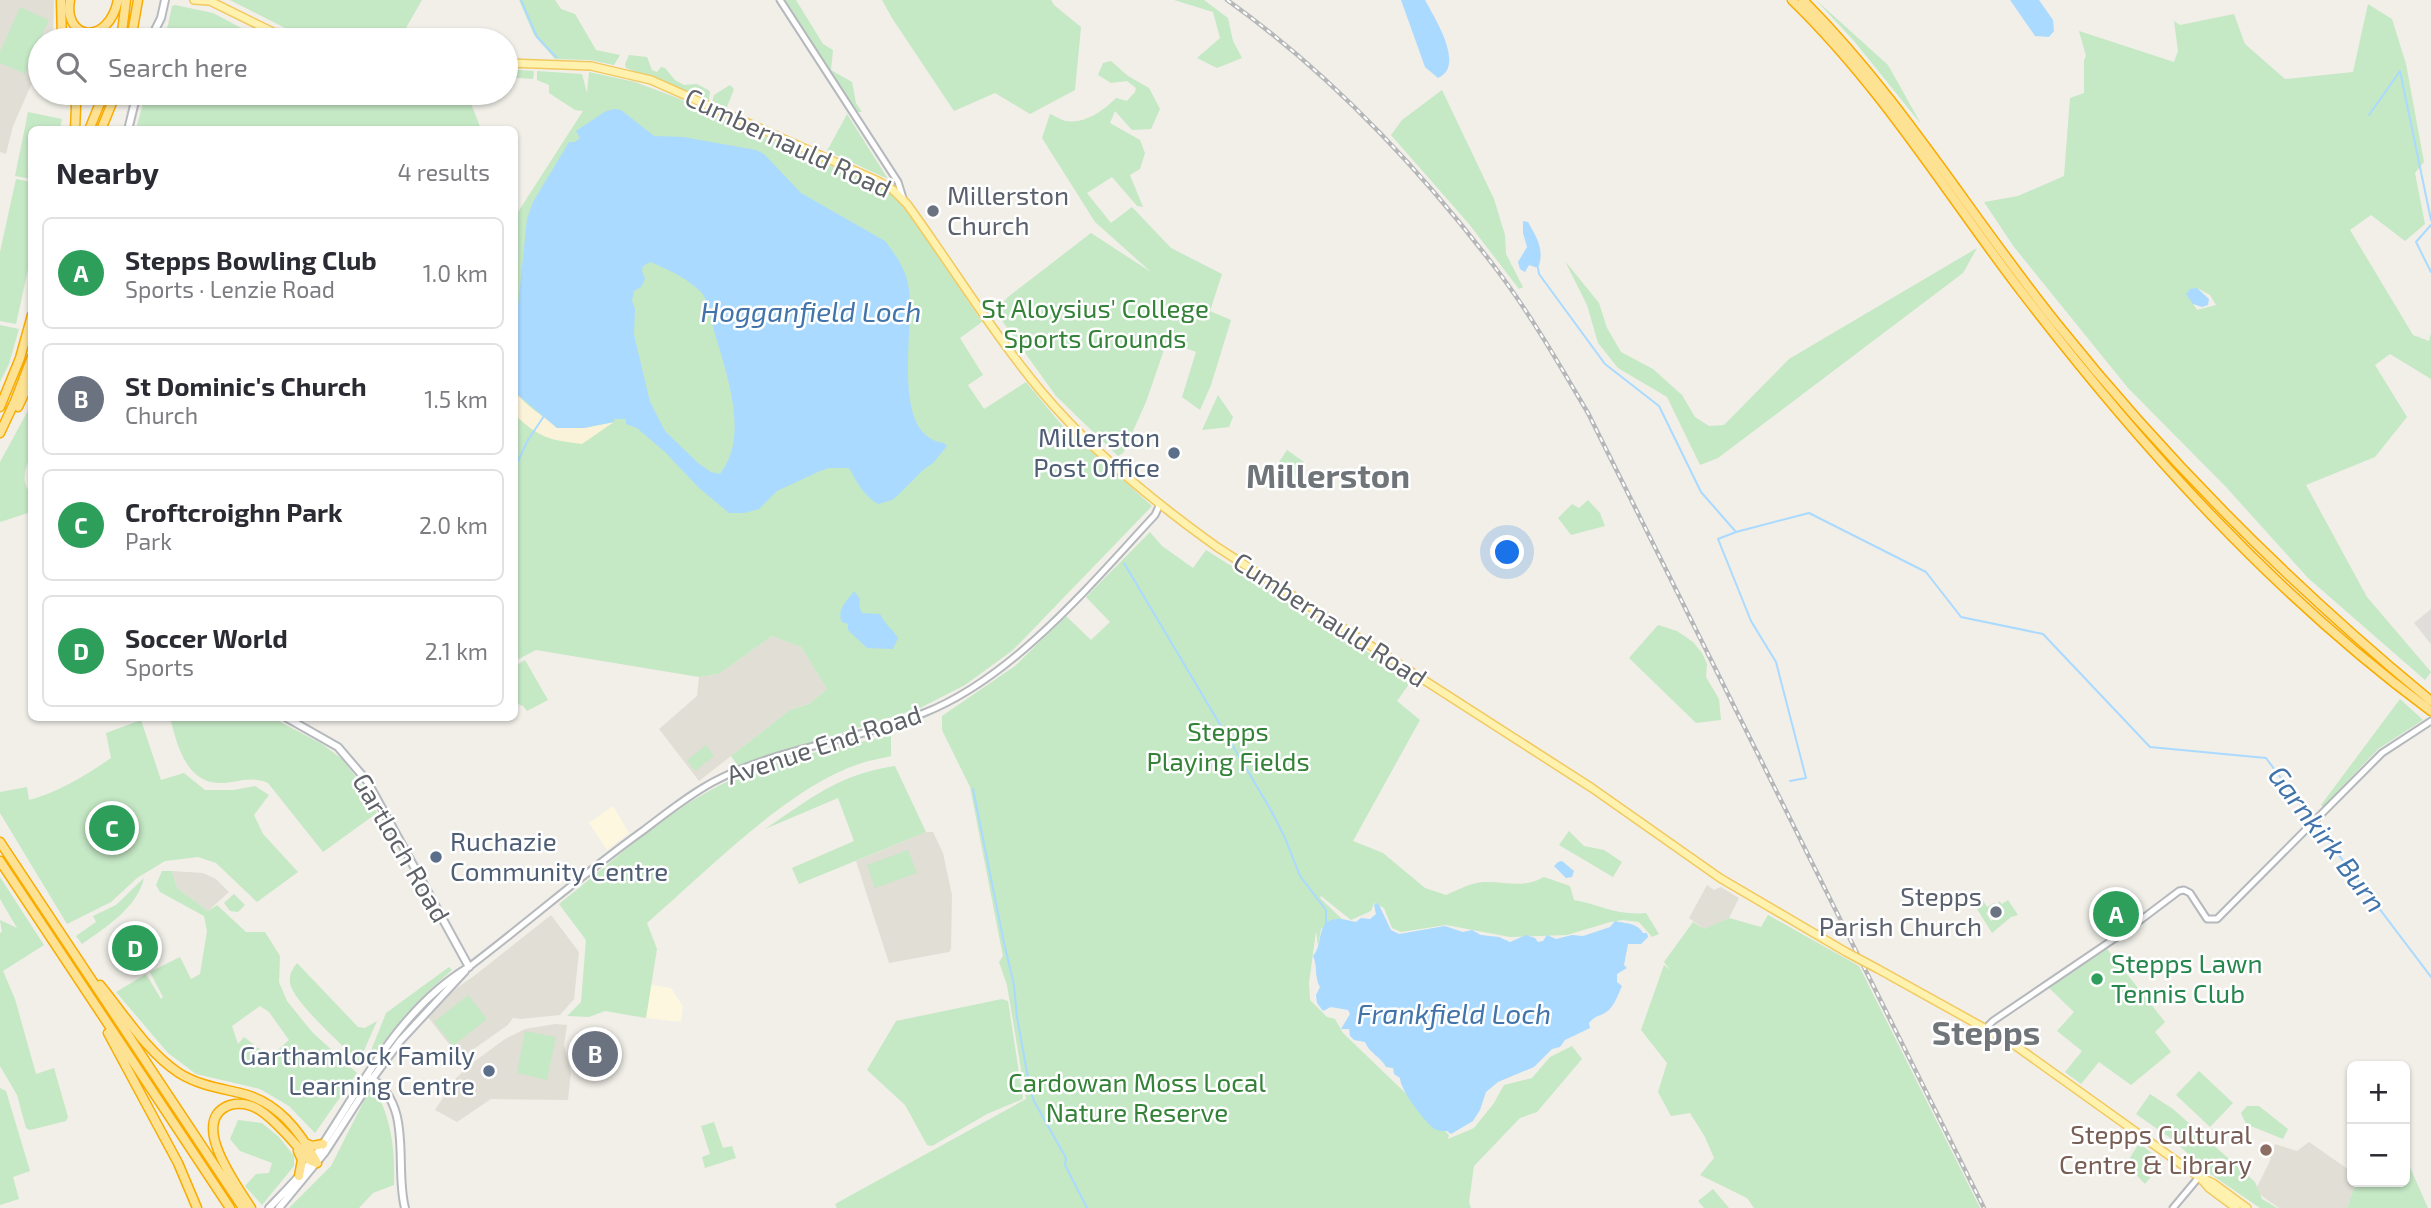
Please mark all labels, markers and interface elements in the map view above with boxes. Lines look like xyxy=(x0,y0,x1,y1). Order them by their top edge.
search box xyxy=(28,28,518,105)
icon: search xyxy=(52,48,90,86)
text: Search here xyxy=(108,51,248,82)
street label: Cumbernauld Road xyxy=(681,80,897,203)
text: Nearby xyxy=(56,154,159,190)
text: 4 results xyxy=(398,158,490,186)
place label: Millerston Church xyxy=(947,179,1069,240)
marker: Millerston Church xyxy=(925,203,941,219)
text: Stepps Bowling Club xyxy=(125,244,377,275)
text: A xyxy=(73,259,89,287)
text: 1.0 km xyxy=(423,259,488,287)
text: Sports · Lenzie Road xyxy=(125,275,335,303)
park label: St Aloysius' College Sports Grounds xyxy=(981,292,1209,353)
water label: Hogganfield Loch xyxy=(701,294,921,328)
text: St Dominic's Church xyxy=(125,370,367,401)
text: B xyxy=(74,385,88,413)
text: 1.5 km xyxy=(424,385,488,413)
text: Church xyxy=(125,401,198,429)
place label: Millerston Post Office xyxy=(1033,421,1160,482)
marker: Millerston Post Office xyxy=(1166,445,1182,461)
district label: Millerston xyxy=(1246,455,1410,495)
text: Croftcroighn Park xyxy=(125,496,343,527)
text: C xyxy=(74,511,88,539)
text: 2.0 km xyxy=(419,511,488,539)
text: Park xyxy=(125,527,172,555)
your location xyxy=(1490,535,1524,569)
street label: Cumbernauld Road xyxy=(1228,545,1433,693)
text: Soccer World xyxy=(125,622,288,653)
text: D xyxy=(73,637,89,665)
text: 2.1 km xyxy=(425,637,488,665)
text: Sports xyxy=(125,653,194,681)
street label: Avenue End Road xyxy=(722,697,925,790)
park label: Stepps Playing Fields xyxy=(1146,715,1310,776)
water label: Garnkirk Burn xyxy=(2262,758,2394,918)
street label: Gartloch Road xyxy=(347,767,457,927)
pin: C xyxy=(89,802,135,854)
place label: Ruchazie Community Centre xyxy=(450,825,668,886)
marker: Ruchazie Community Centre xyxy=(428,849,444,865)
place label: Stepps Parish Church xyxy=(1819,880,1982,941)
pin: A xyxy=(2093,888,2139,940)
marker: Stepps Parish Church xyxy=(1988,904,2004,920)
pin: D xyxy=(112,922,158,974)
place label: Stepps Lawn Tennis Club xyxy=(2111,947,2263,1008)
marker: Stepps Lawn Tennis Club xyxy=(2089,971,2105,987)
water label: Frankfield Loch xyxy=(1357,996,1551,1030)
district label: Stepps xyxy=(1932,1012,2040,1052)
pin: B xyxy=(572,1028,618,1080)
place label: Garthamlock Family Learning Centre xyxy=(240,1039,475,1100)
map controls xyxy=(2347,1061,2410,1187)
button: + xyxy=(2347,1061,2410,1124)
marker: Garthamlock Family Learning Centre xyxy=(481,1063,497,1079)
park label: Cardowan Moss Local Nature Reserve xyxy=(1008,1066,1266,1127)
place label: Stepps Cultural Centre & Library xyxy=(2059,1118,2252,1179)
button: − xyxy=(2347,1124,2410,1187)
marker: Stepps Cultural Centre & Library xyxy=(2258,1142,2274,1158)

